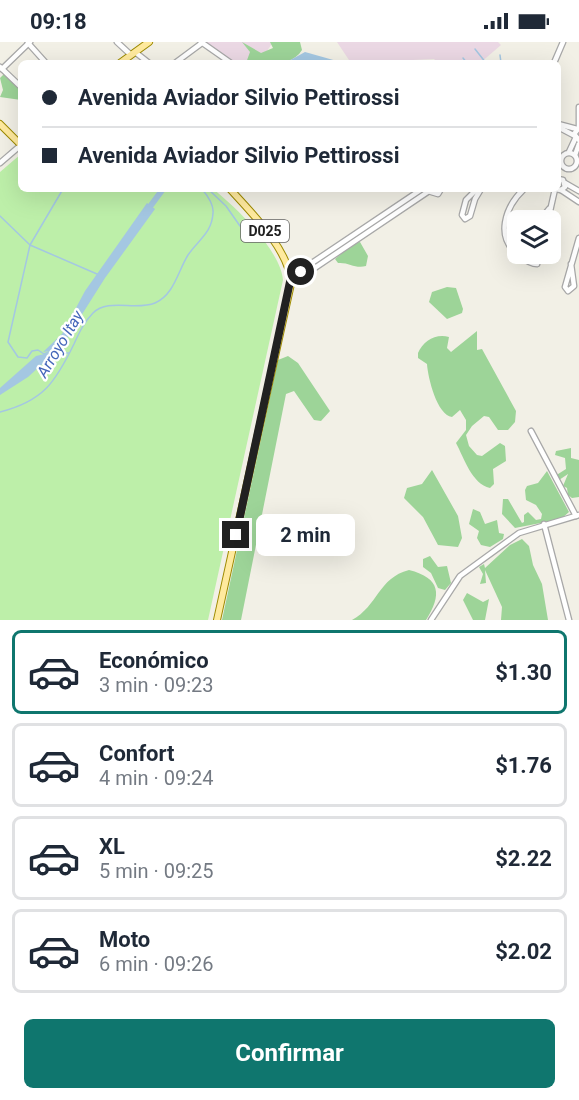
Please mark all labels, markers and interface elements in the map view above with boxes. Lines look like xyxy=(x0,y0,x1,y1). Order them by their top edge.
text: 09:18 xyxy=(30,9,87,34)
text: Avenida Aviador Silvio Pettirossi xyxy=(78,85,399,110)
text: Avenida Aviador Silvio Pettirossi xyxy=(78,143,399,168)
map controls xyxy=(507,210,561,264)
button: layers xyxy=(507,210,561,264)
road number: D025 xyxy=(241,220,289,242)
route start xyxy=(287,258,314,285)
water label: Arroyo Itay xyxy=(32,307,88,382)
callout: 2 min xyxy=(257,514,356,556)
route end xyxy=(222,521,249,548)
text: 2 min xyxy=(280,523,331,547)
icon: car xyxy=(27,645,81,699)
text: Económico xyxy=(99,648,209,673)
text: $1.30 xyxy=(495,660,552,685)
text: 3 min · 09:23 xyxy=(99,673,214,697)
icon: car xyxy=(27,738,81,792)
text: Confort xyxy=(99,741,174,766)
text: $1.76 xyxy=(495,753,552,778)
text: 4 min · 09:24 xyxy=(99,766,214,790)
icon: car xyxy=(27,831,81,885)
text: XL xyxy=(99,834,125,859)
text: $2.22 xyxy=(495,846,552,871)
text: 5 min · 09:25 xyxy=(99,859,214,883)
icon: car xyxy=(27,924,81,978)
text: Moto xyxy=(99,927,150,952)
text: $2.02 xyxy=(495,939,552,964)
text: 6 min · 09:26 xyxy=(99,952,214,976)
button: Confirmar xyxy=(24,1019,555,1088)

